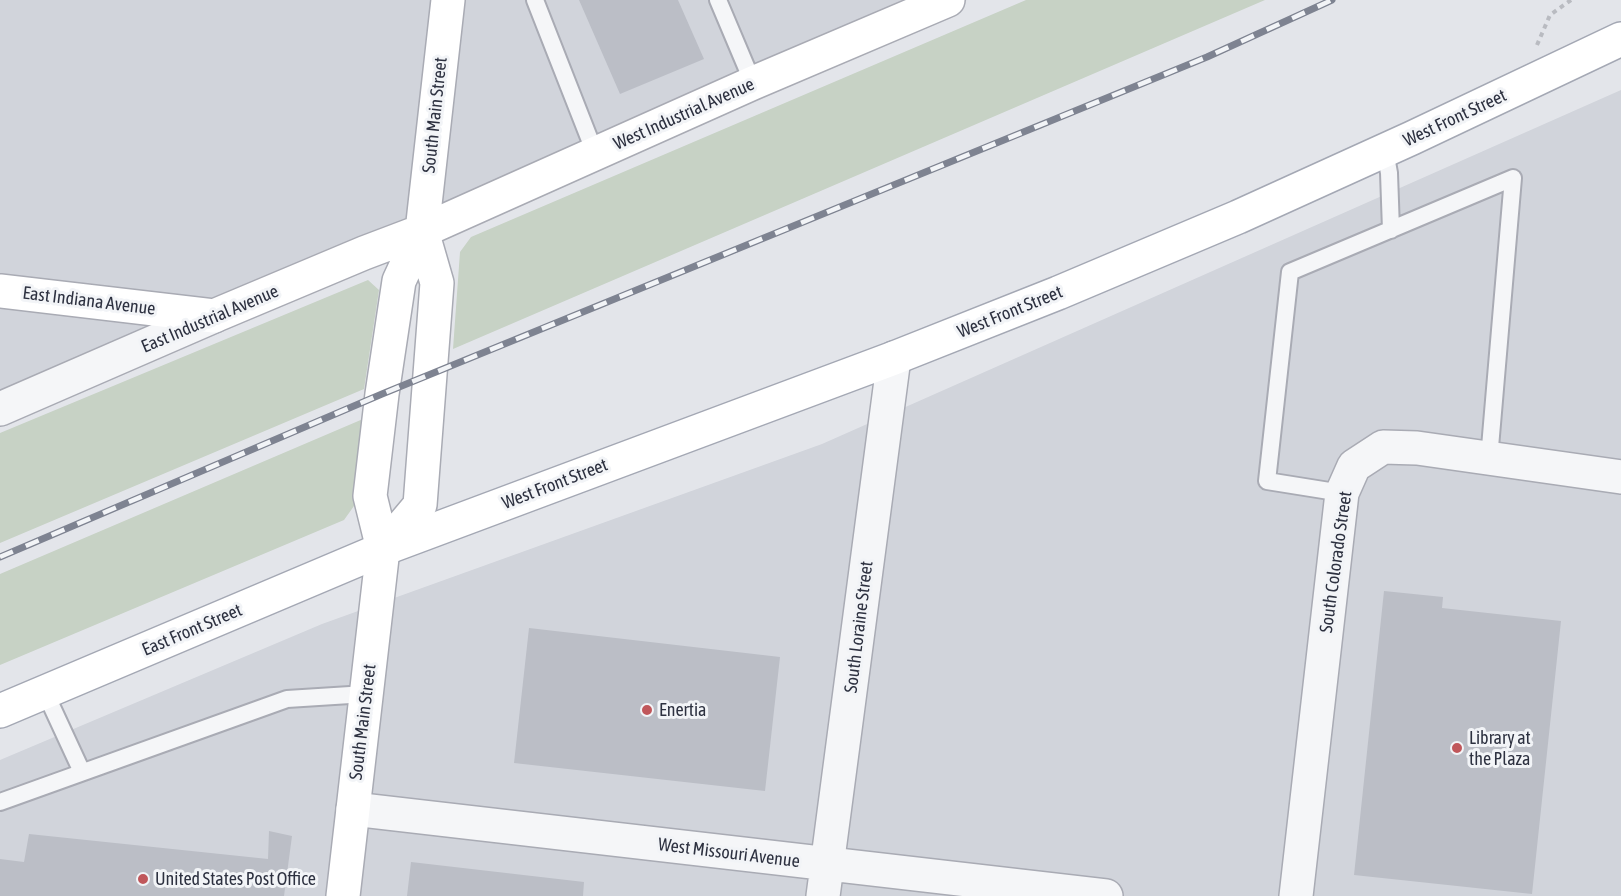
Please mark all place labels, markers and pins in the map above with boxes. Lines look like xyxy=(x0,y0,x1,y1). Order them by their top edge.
place label: Enertia xyxy=(659,699,706,721)
marker: Enertia xyxy=(640,703,654,717)
place label: Library at the Plaza xyxy=(1469,727,1531,770)
marker: Library at the Plaza xyxy=(1450,741,1464,755)
place label: United States Post Office xyxy=(155,868,316,890)
marker: United States Post Office xyxy=(136,872,150,886)

